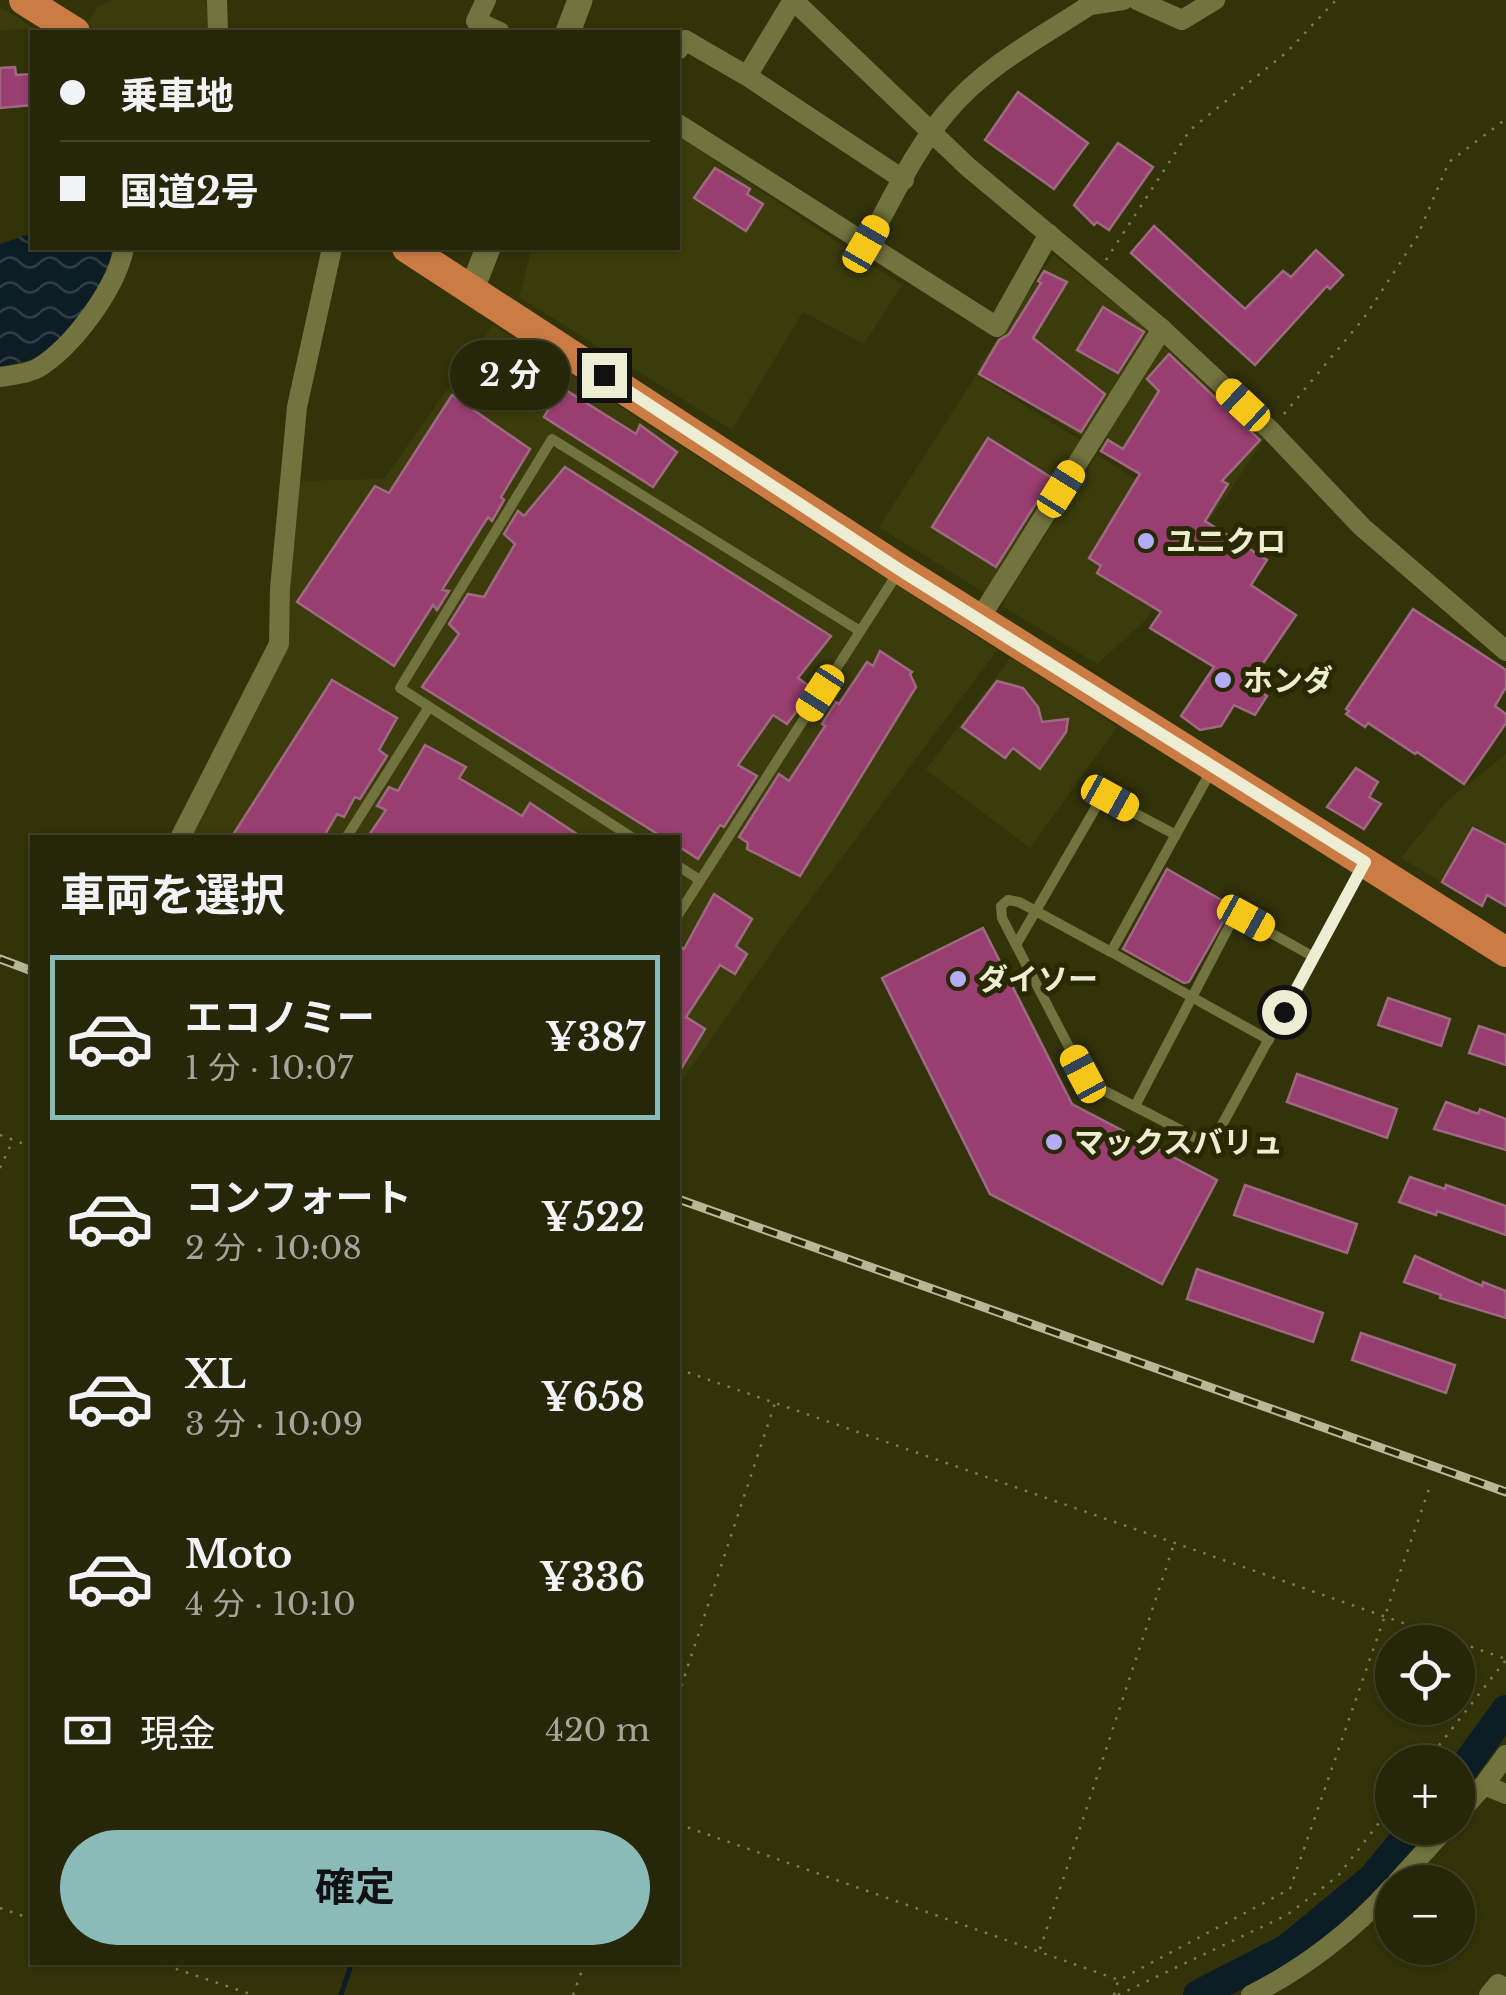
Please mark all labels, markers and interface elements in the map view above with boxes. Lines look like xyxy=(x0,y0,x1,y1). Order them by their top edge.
text: 乗車地 xyxy=(120,72,234,119)
text: 国道2号 xyxy=(120,168,259,215)
car xyxy=(838,211,894,277)
callout: 2 分 xyxy=(449,340,569,410)
route end xyxy=(582,353,627,398)
text: 2 分 xyxy=(479,355,541,395)
car xyxy=(1211,374,1275,436)
car xyxy=(1032,456,1090,522)
place label: ユニクロ xyxy=(1166,523,1286,560)
marker: ユニクロ xyxy=(1135,530,1157,552)
car xyxy=(791,660,849,726)
place label: ホンダ xyxy=(1243,662,1333,699)
marker: ホンダ xyxy=(1212,669,1234,691)
car xyxy=(1076,770,1144,826)
text: 車両を選択 xyxy=(60,867,285,923)
car xyxy=(1212,890,1280,946)
place label: ダイソー xyxy=(978,961,1098,998)
marker: ダイソー xyxy=(947,968,969,990)
route start xyxy=(1262,990,1307,1035)
icon: car xyxy=(65,993,155,1083)
text: エコノミー xyxy=(185,994,375,1041)
text: ¥387 xyxy=(545,1014,645,1061)
car xyxy=(1056,1040,1110,1108)
text: 1 分 · 10:07 xyxy=(185,1048,353,1088)
place label: マックスバリュ xyxy=(1074,1124,1283,1161)
marker: マックスバリュ xyxy=(1043,1131,1065,1153)
icon: car xyxy=(65,1173,155,1263)
text: コンフォート xyxy=(185,1174,412,1221)
text: ¥522 xyxy=(541,1194,645,1241)
text: 2 分 · 10:08 xyxy=(185,1228,362,1268)
text: XL xyxy=(185,1351,246,1398)
icon: car xyxy=(65,1353,155,1443)
text: ¥658 xyxy=(540,1374,645,1421)
text: 3 分 · 10:09 xyxy=(185,1404,363,1444)
text: Moto xyxy=(185,1531,292,1578)
icon: car xyxy=(65,1533,155,1623)
text: ¥336 xyxy=(539,1554,645,1601)
text: 4 分 · 10:10 xyxy=(185,1584,356,1624)
map controls xyxy=(1375,1625,1475,1965)
button: locate xyxy=(1375,1625,1475,1725)
icon: cash xyxy=(60,1703,115,1758)
text: 現金 xyxy=(140,1710,216,1757)
text: 420 m xyxy=(545,1710,650,1750)
button: + xyxy=(1375,1745,1475,1845)
button: 確定 xyxy=(60,1830,650,1945)
button: − xyxy=(1375,1865,1475,1965)

